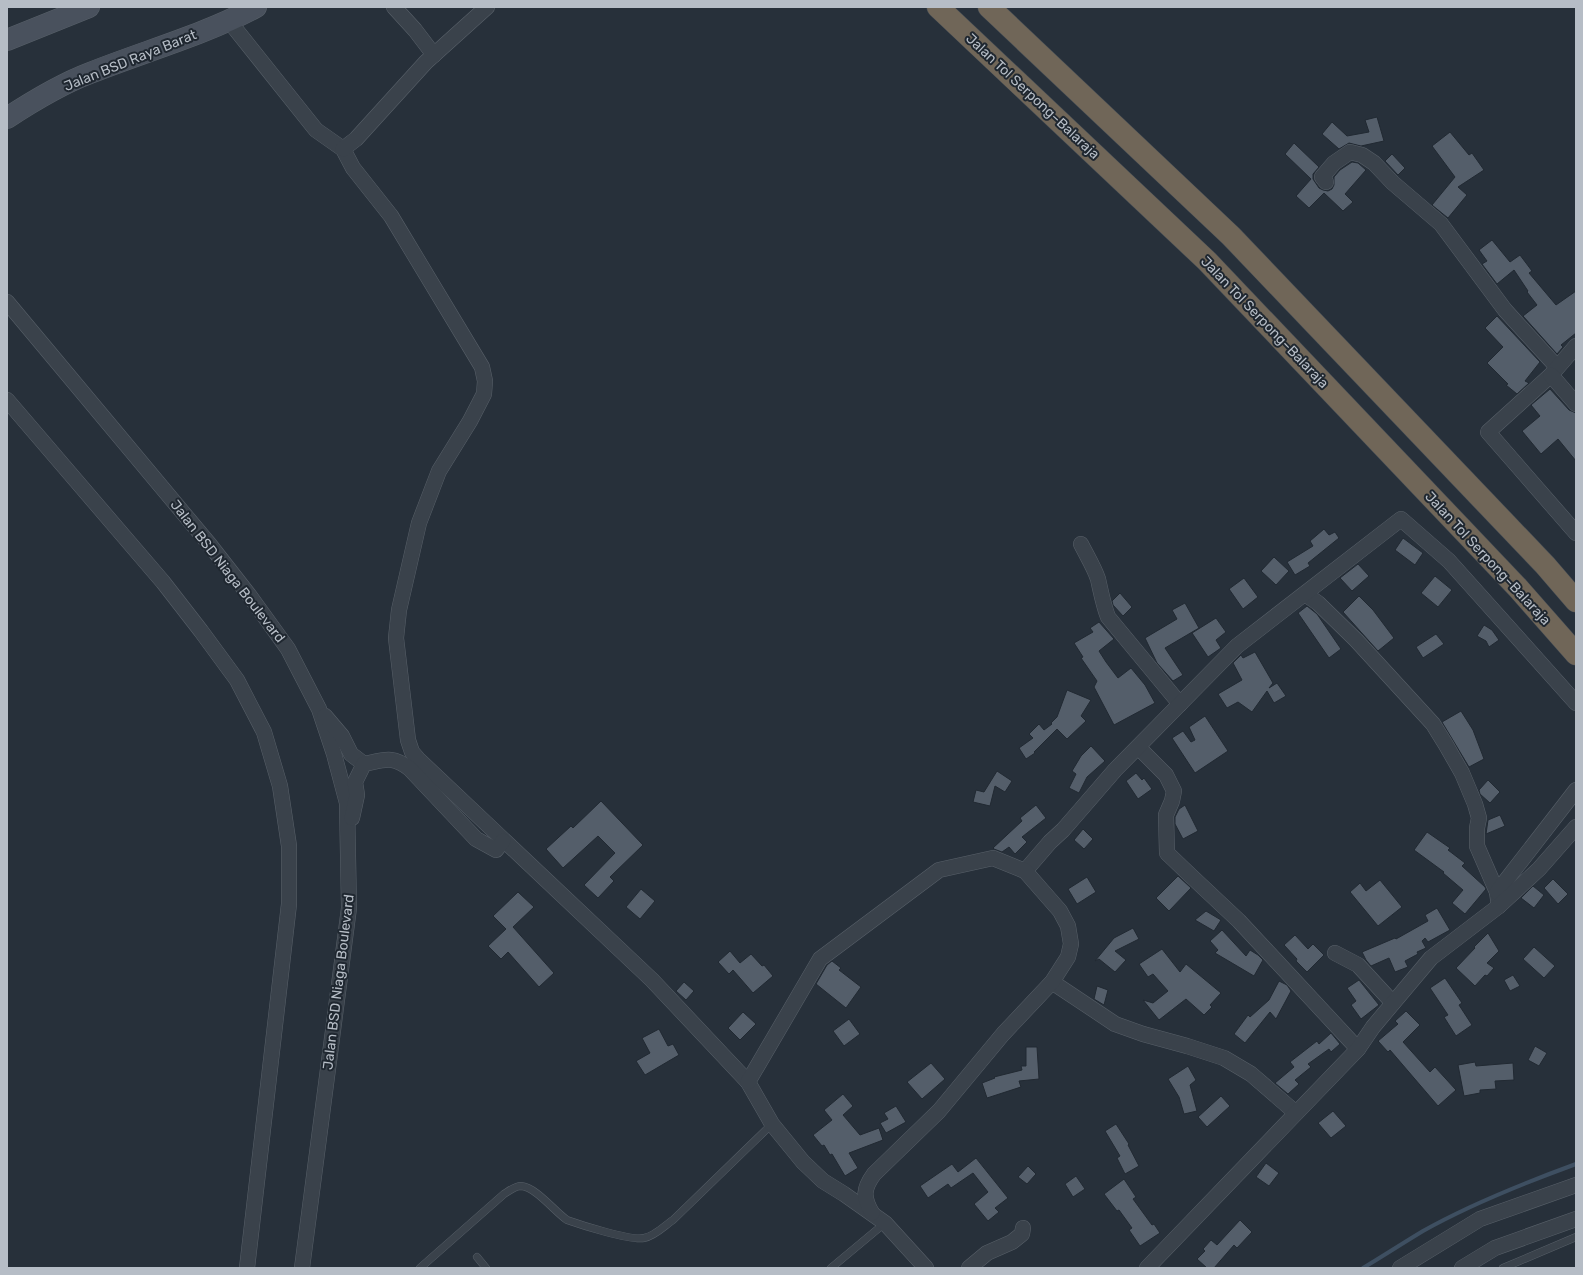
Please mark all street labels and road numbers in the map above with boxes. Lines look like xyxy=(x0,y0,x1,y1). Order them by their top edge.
street label: Jalan BSD Raya Barat xyxy=(61,26,199,95)
street label: Jalan Tol Serpong–Balaraja xyxy=(962,30,1103,163)
street label: Jalan Tol Serpong–Balaraja xyxy=(1197,253,1332,392)
street label: Jalan Tol Serpong–Balaraja xyxy=(1421,488,1554,629)
street label: Jalan BSD Niaga Boulevard xyxy=(167,496,289,646)
street label: Jalan BSD Niaga Boulevard xyxy=(319,893,358,1071)

